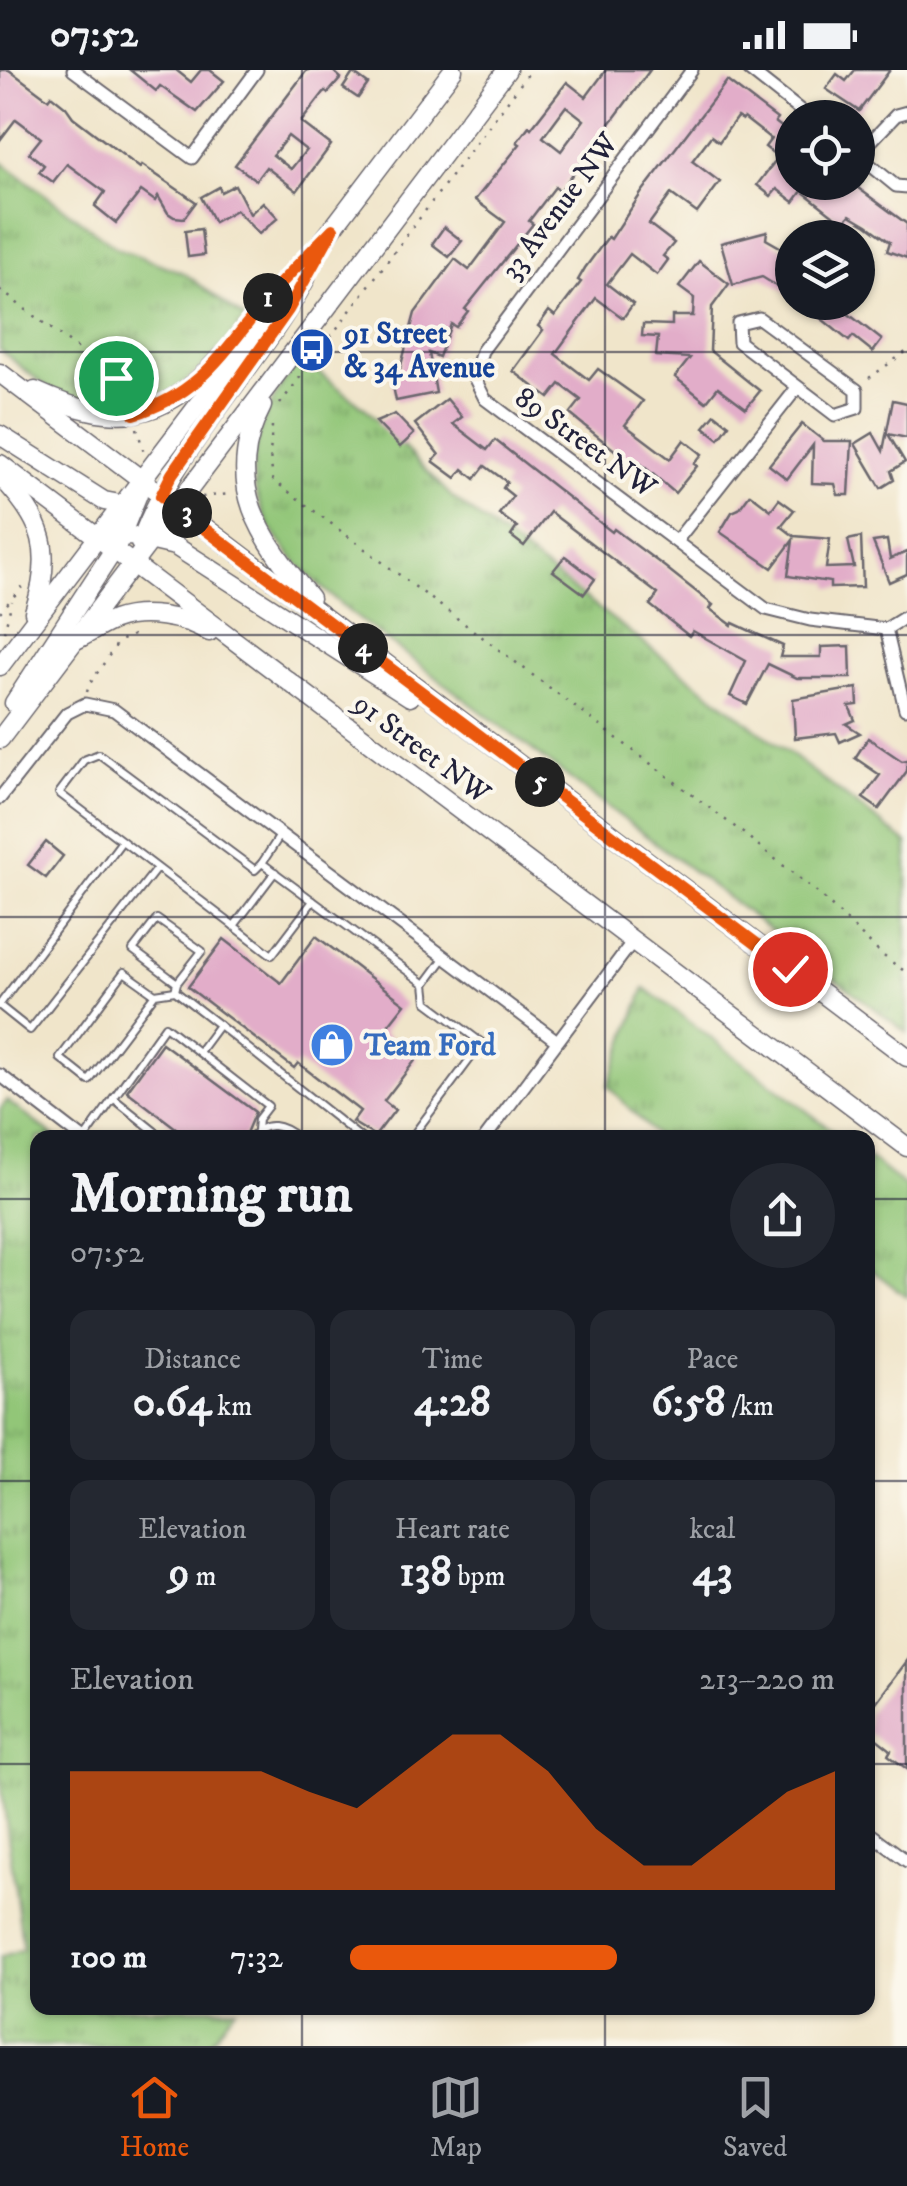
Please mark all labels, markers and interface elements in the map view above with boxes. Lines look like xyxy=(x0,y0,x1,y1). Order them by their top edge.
text: 07:52 xyxy=(50,11,138,59)
map controls xyxy=(775,100,875,320)
button: locate xyxy=(775,100,875,200)
street label: 33 Avenue NW xyxy=(493,126,628,287)
button: layers xyxy=(775,220,875,320)
pin: 1 xyxy=(243,273,293,323)
text: 1 xyxy=(263,280,273,315)
place label: 91 Street & 34 Avenue xyxy=(342,316,495,387)
bus stop icon: 91 Street & 34 Avenue xyxy=(289,327,335,373)
pin xyxy=(74,336,159,421)
icon: arrive xyxy=(89,351,144,406)
street label: 89 Street NW xyxy=(507,379,664,507)
pin: 3 xyxy=(162,488,212,538)
text: 3 xyxy=(182,495,192,530)
pin: 4 xyxy=(338,623,388,673)
text: 4 xyxy=(355,630,371,665)
street label: 91 Street NW xyxy=(344,685,497,813)
pin: 5 xyxy=(515,757,565,807)
text: 5 xyxy=(533,764,547,799)
pin xyxy=(748,927,833,1012)
icon: check xyxy=(763,942,818,997)
shop icon: Team Ford xyxy=(309,1022,355,1068)
place label: Team Ford xyxy=(363,1028,497,1065)
text: Morning run xyxy=(70,1161,352,1230)
button: share xyxy=(730,1163,835,1268)
text: 07:52 xyxy=(70,1233,144,1273)
text: Distance xyxy=(144,1342,241,1377)
text: Time xyxy=(422,1342,483,1377)
text: Pace xyxy=(687,1342,738,1377)
text: 0.64 xyxy=(133,1377,211,1429)
text: 4:28 xyxy=(414,1377,491,1429)
text: 6:58 xyxy=(651,1377,726,1429)
text: km xyxy=(211,1389,252,1424)
text: /km xyxy=(726,1389,774,1424)
text: Elevation xyxy=(138,1512,247,1547)
text: Heart rate xyxy=(395,1512,510,1547)
text: kcal xyxy=(690,1512,735,1547)
text: 9 xyxy=(168,1547,189,1599)
text: 138 xyxy=(399,1547,451,1599)
text: 43 xyxy=(693,1547,732,1599)
text: m xyxy=(189,1559,217,1594)
text: bpm xyxy=(451,1559,506,1594)
text: Elevation xyxy=(70,1660,194,1700)
text: 213–220 m xyxy=(699,1660,835,1700)
text: 100 m xyxy=(70,1938,147,1978)
text: 7:32 xyxy=(230,1938,283,1978)
tab: Home xyxy=(120,2070,189,2165)
tab: Map xyxy=(428,2070,483,2165)
tab: Saved xyxy=(723,2070,787,2165)

